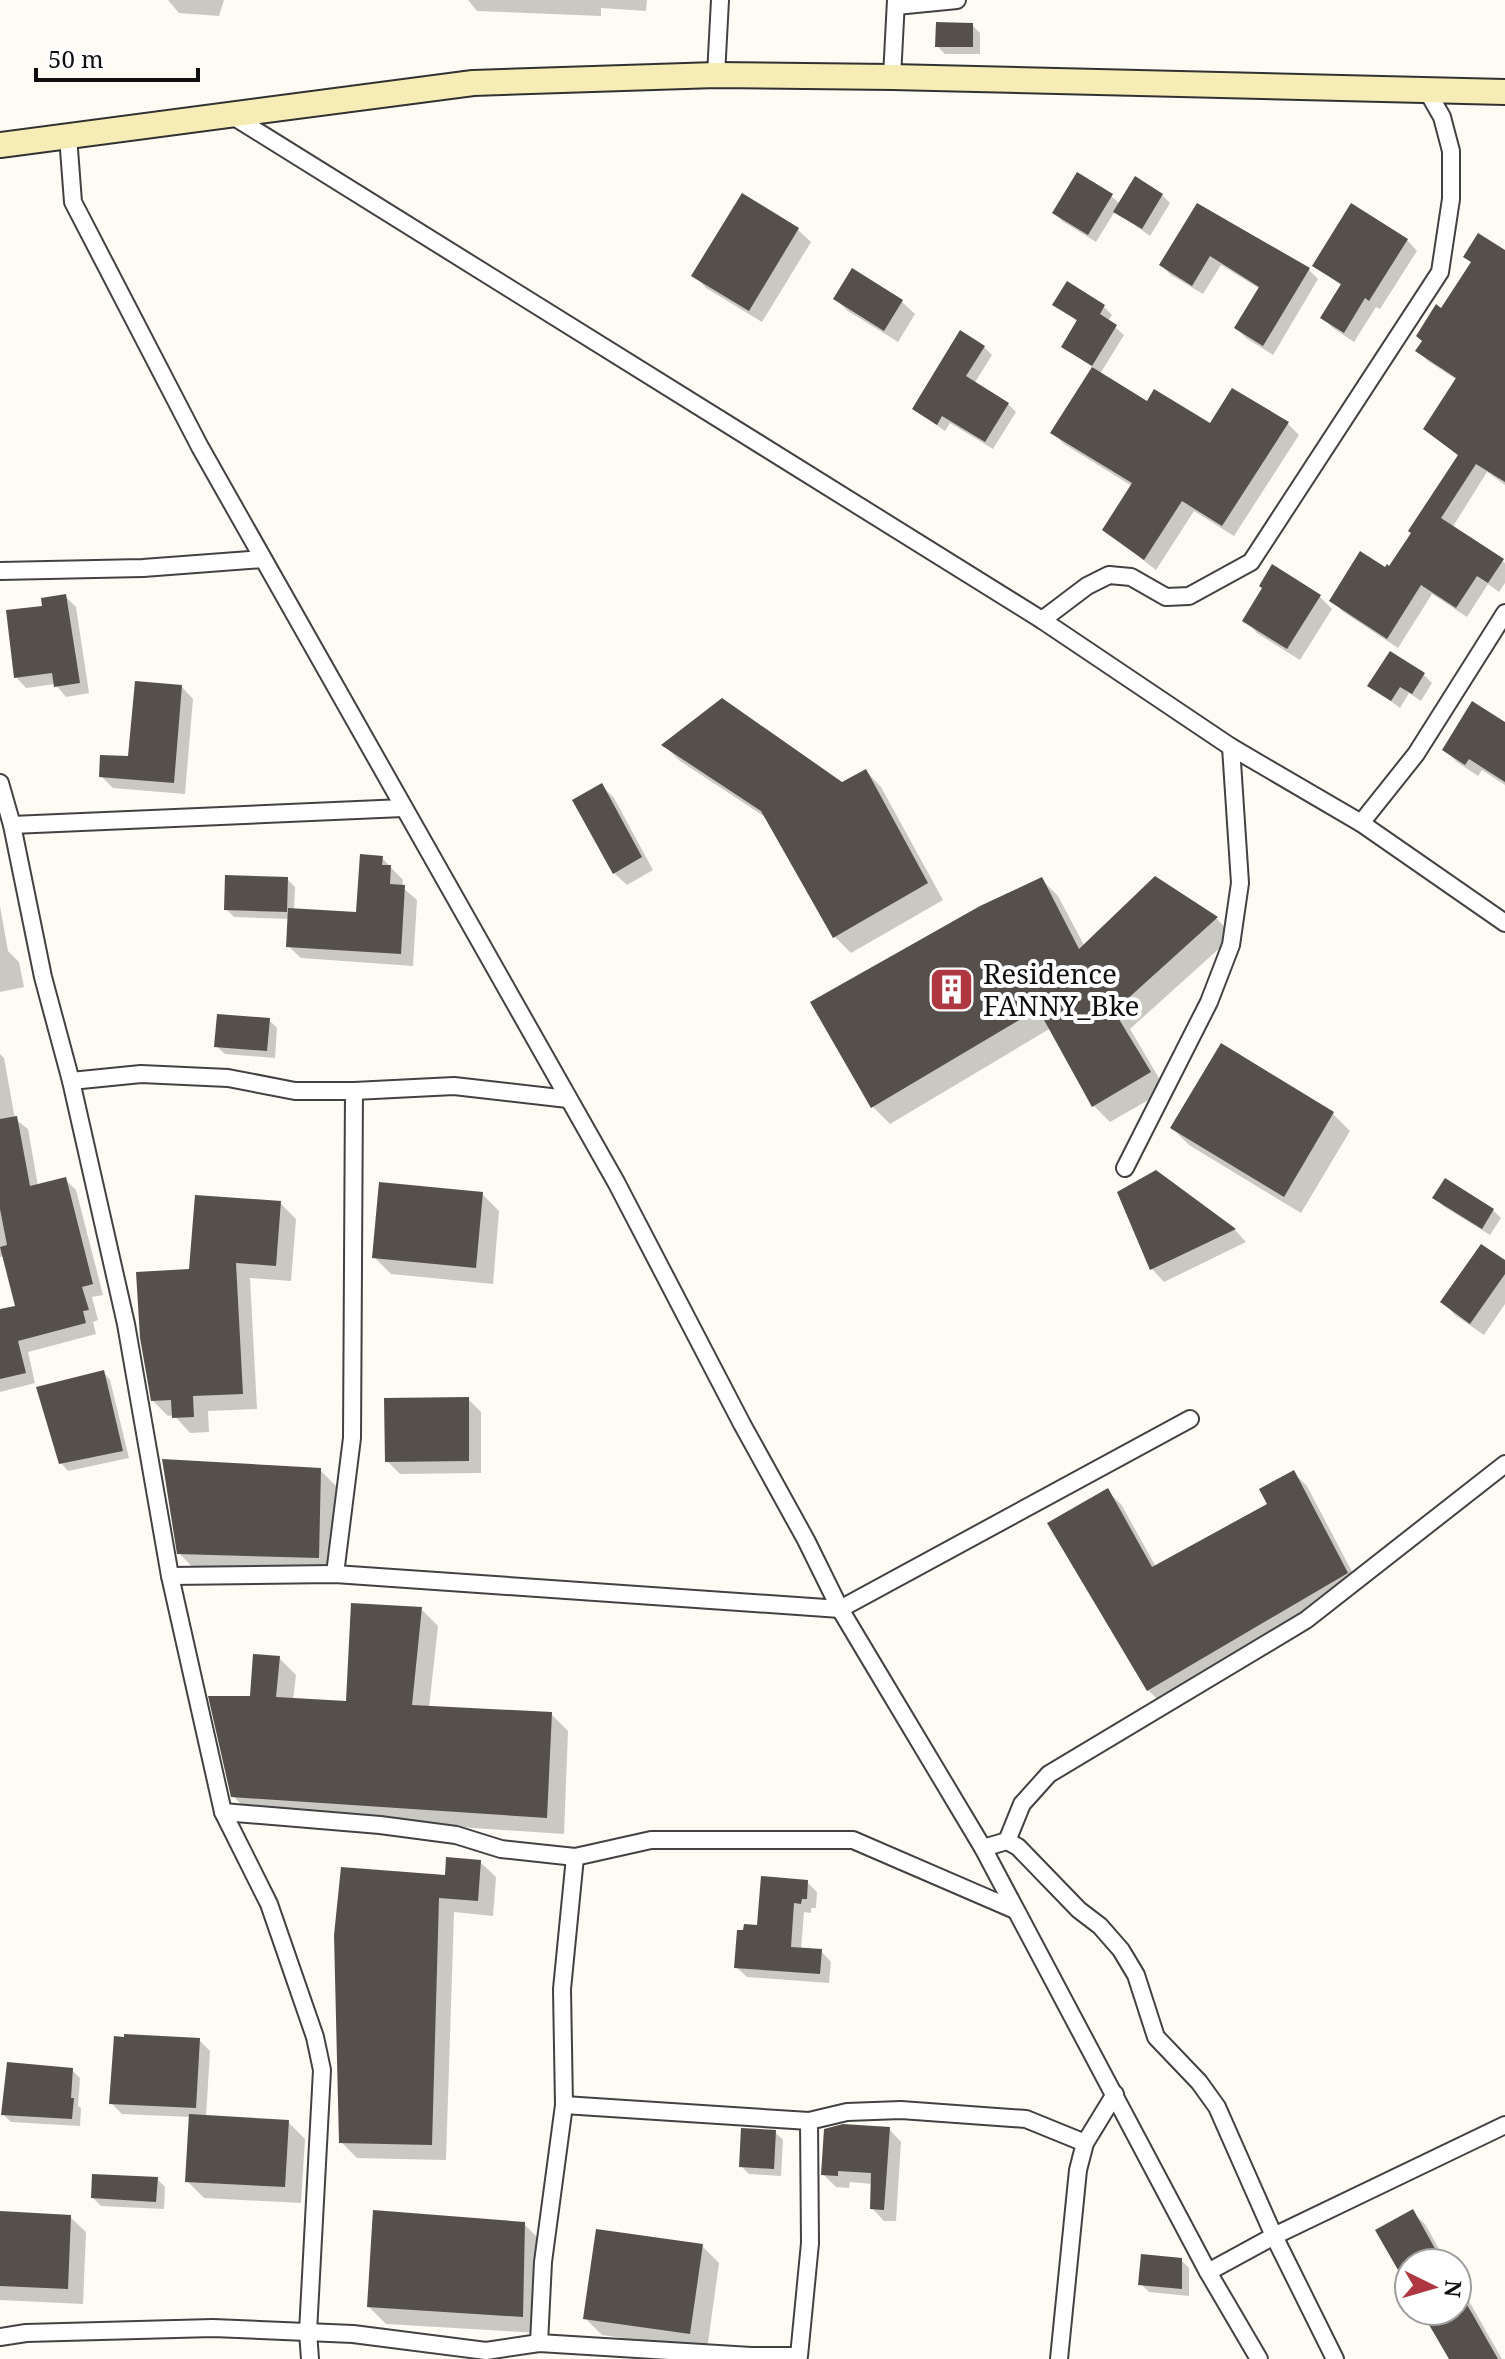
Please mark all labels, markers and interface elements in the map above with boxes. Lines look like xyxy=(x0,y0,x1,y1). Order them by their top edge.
scale bar xyxy=(36,32,198,82)
text: 50 m xyxy=(48,42,104,75)
place label: Residence FANNY_Bke xyxy=(983,954,1140,1024)
building icon: Residence FANNY_Bke xyxy=(928,966,976,1014)
north arrow xyxy=(1393,2247,1473,2327)
text: N xyxy=(1438,2279,1470,2299)

